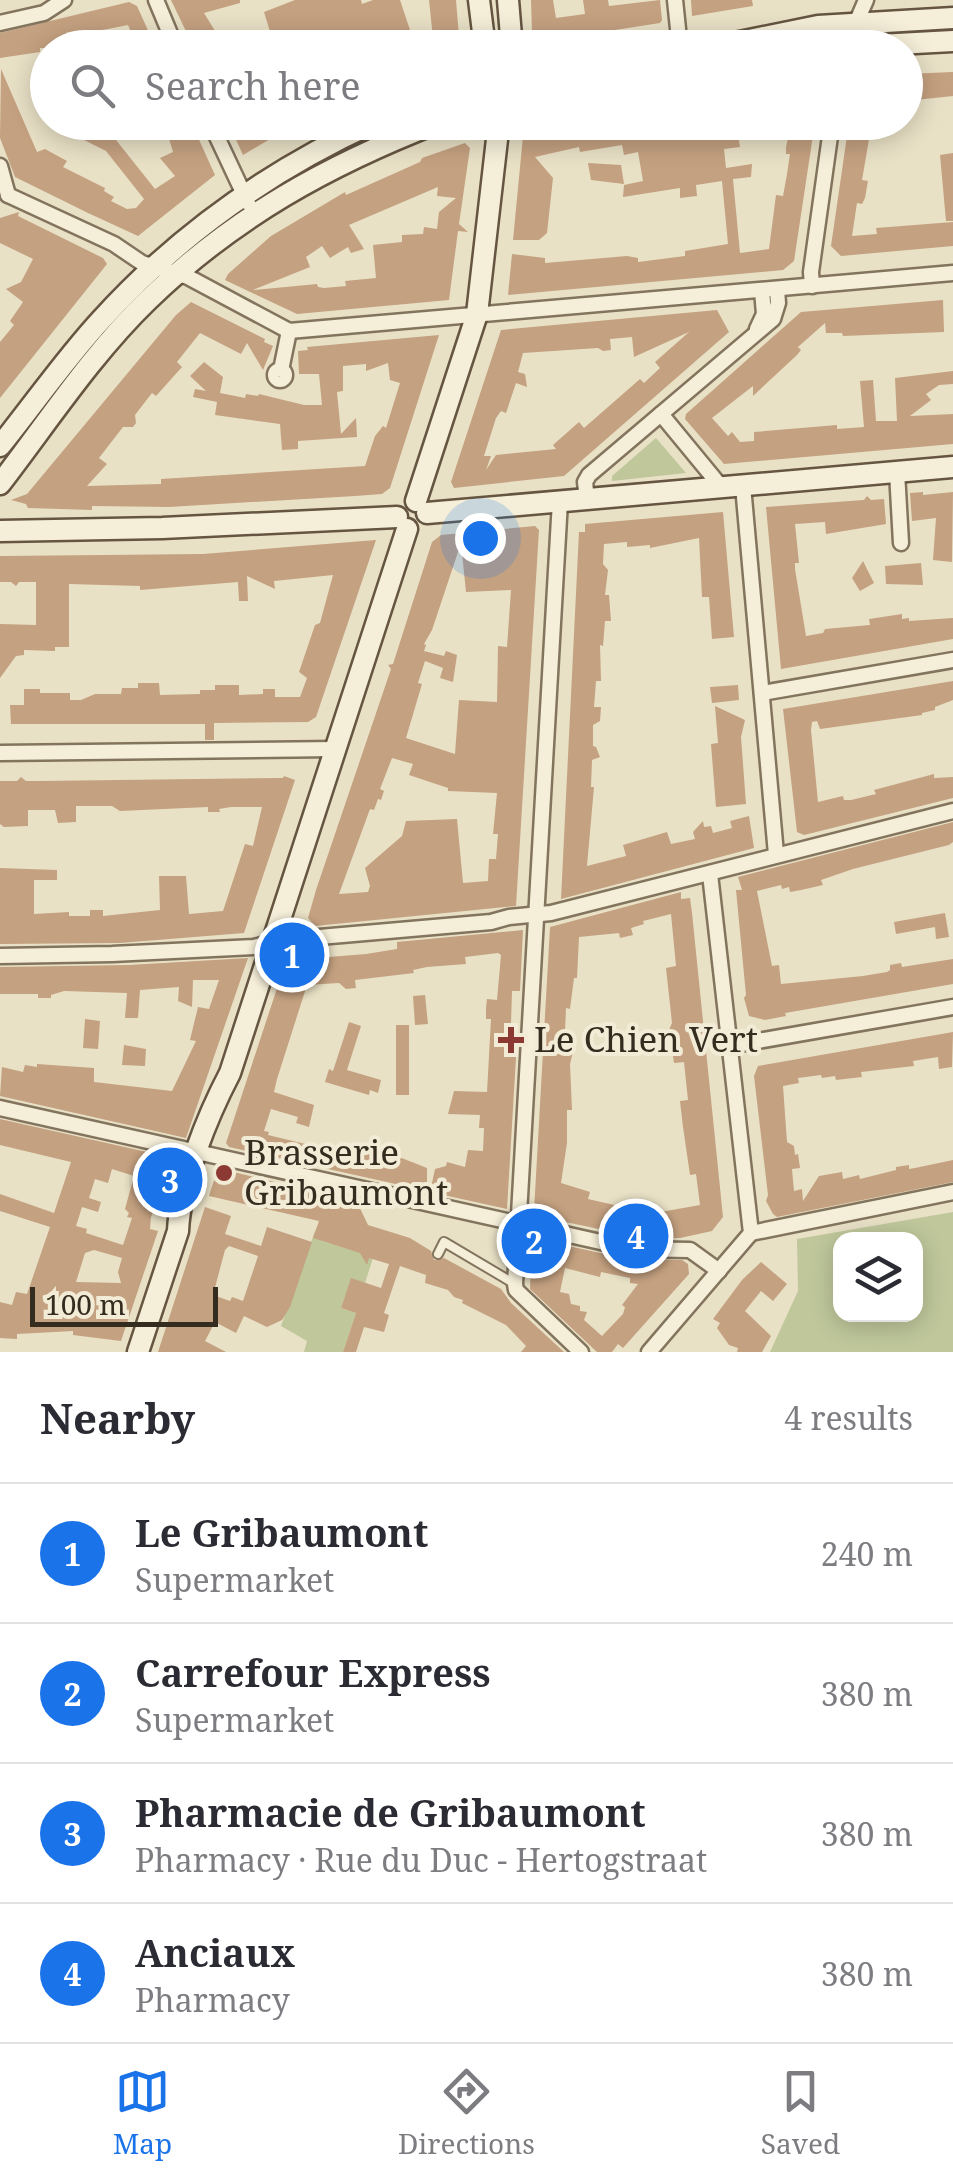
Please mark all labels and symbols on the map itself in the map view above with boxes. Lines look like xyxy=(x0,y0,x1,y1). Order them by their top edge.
your location xyxy=(455,513,506,564)
pin: 1 xyxy=(260,918,324,992)
place label: Le Chien Vert xyxy=(534,1015,758,1062)
marker: Le Chien Vert xyxy=(498,1027,524,1053)
place label: Brasserie Gribaumont xyxy=(244,1128,448,1215)
pin: 3 xyxy=(138,1142,202,1218)
marker: Brasserie Gribaumont xyxy=(213,1162,235,1184)
pin: 4 xyxy=(604,1198,668,1274)
pin: 2 xyxy=(502,1204,566,1278)
scale bar xyxy=(30,1282,218,1326)

